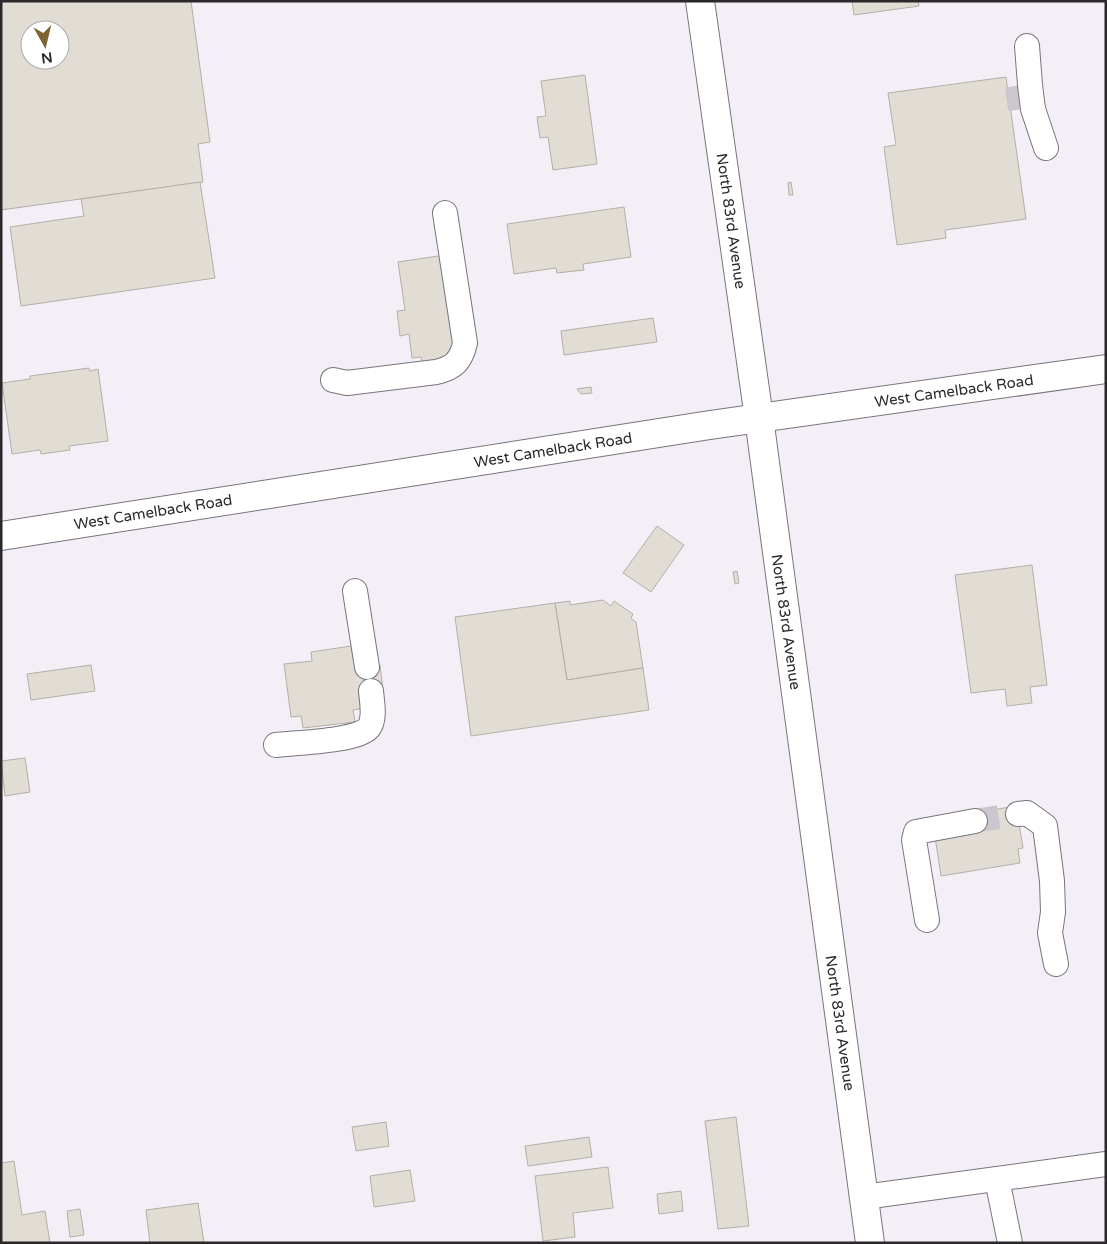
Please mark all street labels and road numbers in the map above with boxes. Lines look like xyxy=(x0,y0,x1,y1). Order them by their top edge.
street label: North 83rd Avenue xyxy=(713,152,749,290)
street label: West Camelback Road xyxy=(873,371,1035,411)
street label: West Camelback Road xyxy=(472,429,634,471)
street label: West Camelback Road xyxy=(72,491,234,533)
street label: North 83rd Avenue xyxy=(768,553,804,691)
street label: North 83rd Avenue xyxy=(822,954,858,1092)

